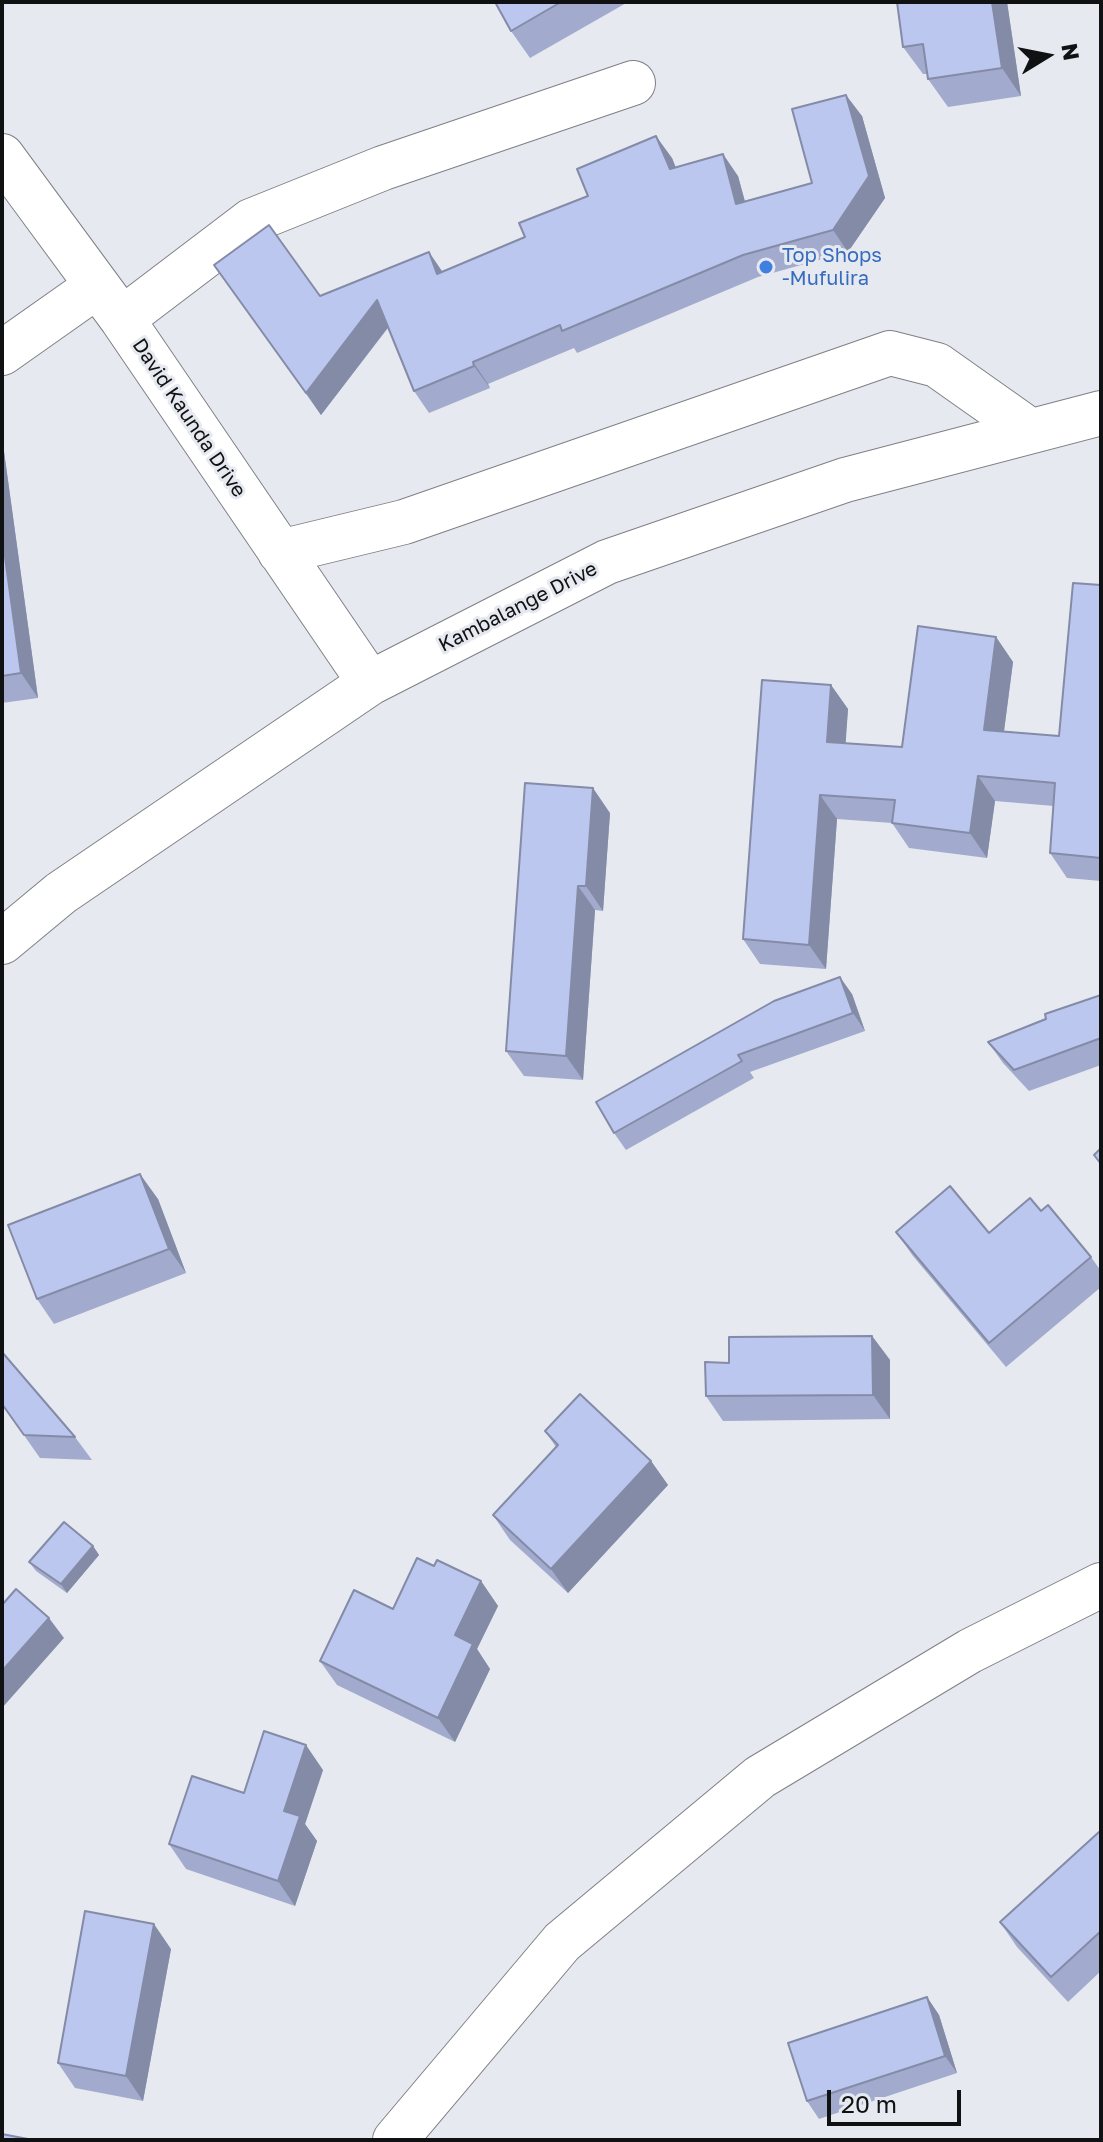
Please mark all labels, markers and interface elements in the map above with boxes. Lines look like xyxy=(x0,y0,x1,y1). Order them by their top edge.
north arrow xyxy=(1007,16,1087,96)
text: N xyxy=(1056,41,1086,62)
place label: Top Shops -Mufulira xyxy=(782,244,882,291)
marker: Top Shops -Mufulira xyxy=(757,258,775,276)
street label: David Kaunda Drive xyxy=(127,334,251,502)
street label: Kambalange Drive xyxy=(435,557,601,657)
scale bar xyxy=(831,2074,965,2124)
text: 20 m xyxy=(841,2089,897,2118)

